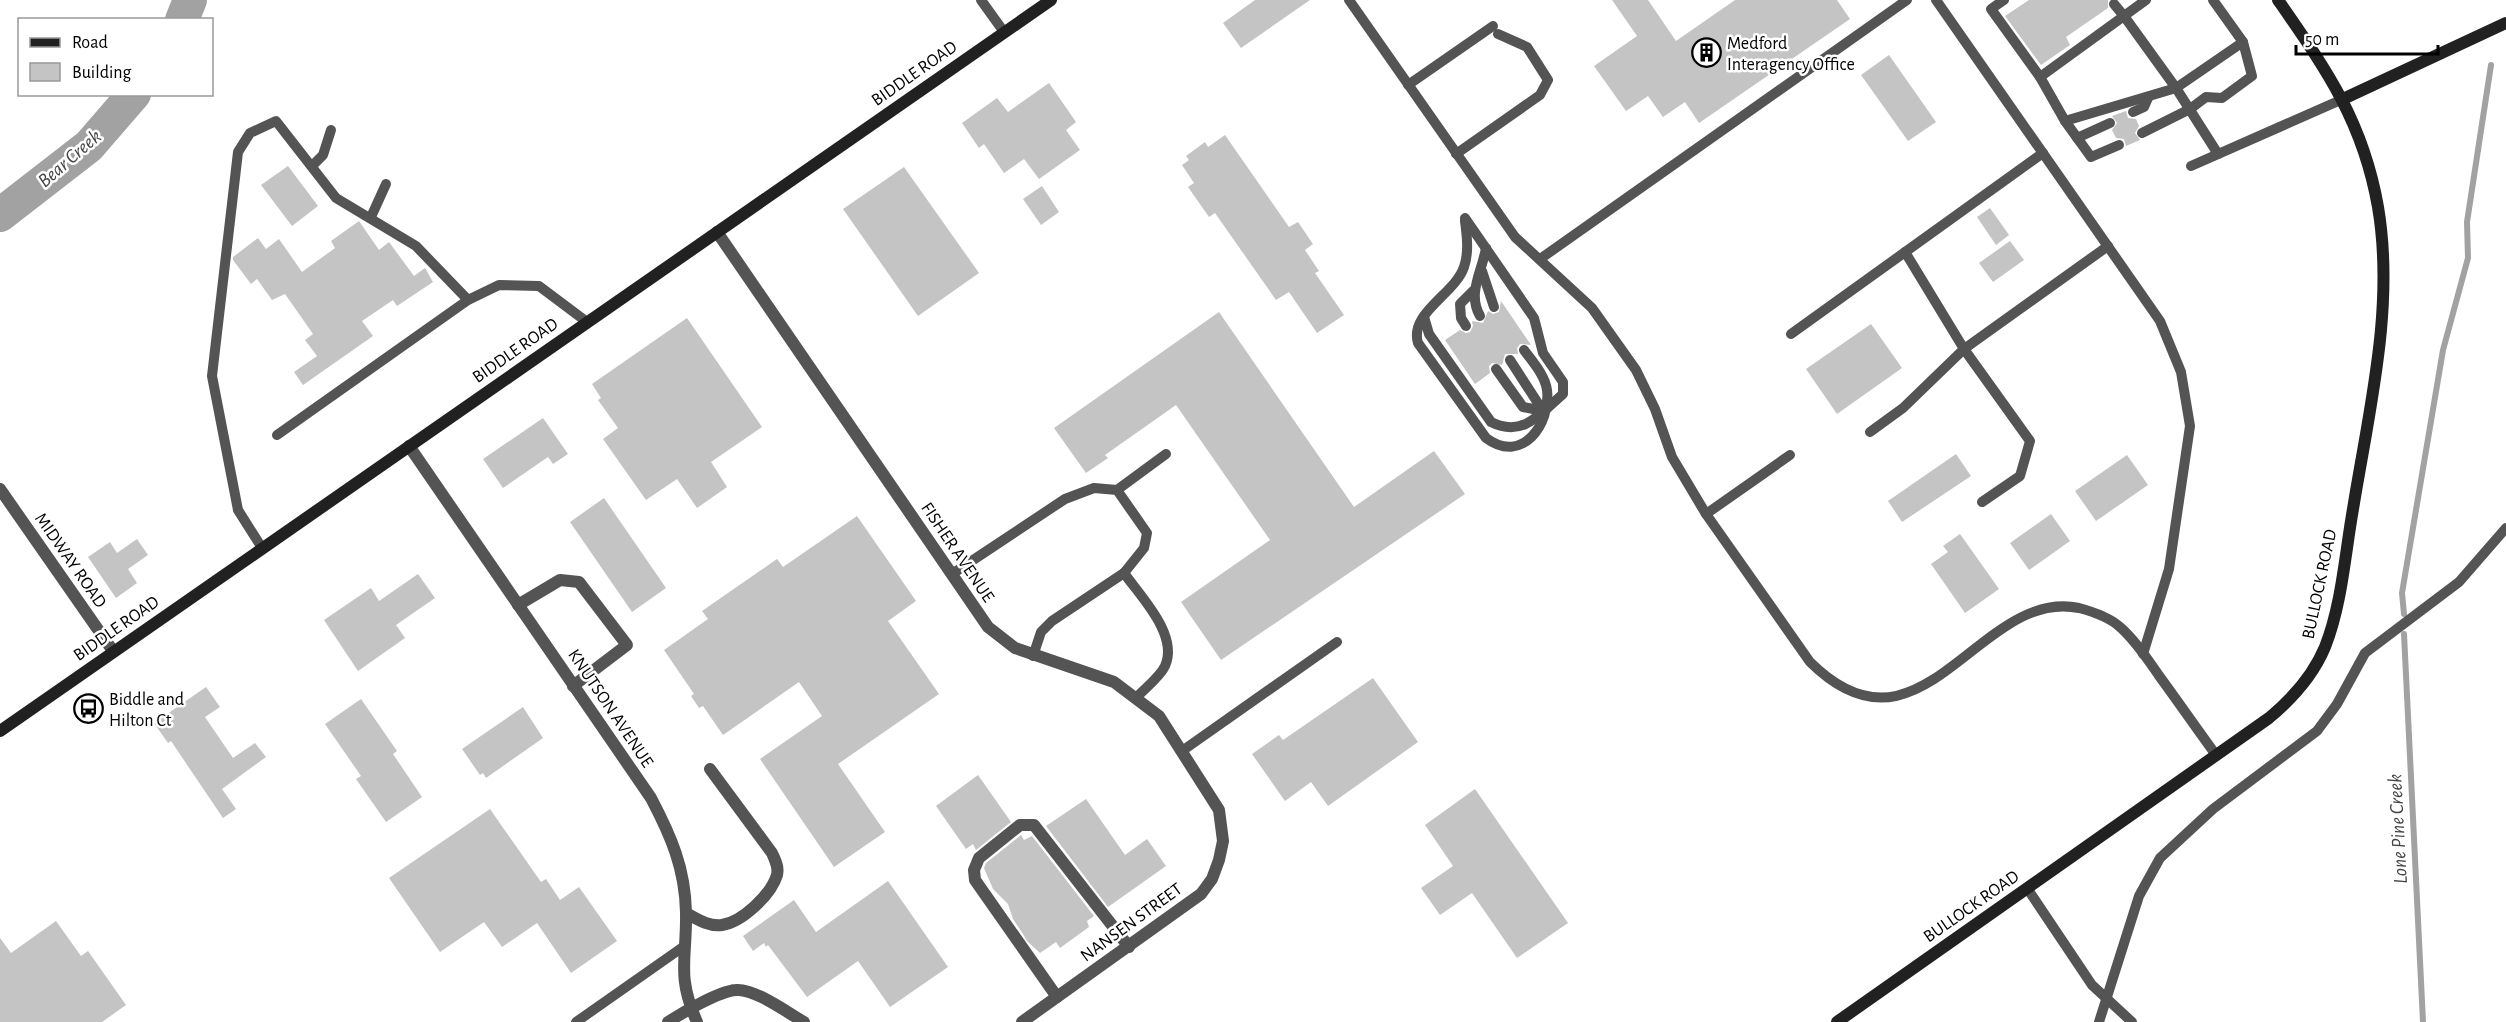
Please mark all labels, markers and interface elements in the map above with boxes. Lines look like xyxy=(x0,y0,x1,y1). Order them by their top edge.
legend xyxy=(18,18,213,96)
scale bar xyxy=(2296,18,2438,56)
text: 50 m xyxy=(2305,31,2339,49)
text: Road xyxy=(72,34,108,52)
place label: Medford Interagency Office xyxy=(1727,35,1855,74)
building icon: Medford Interagency Office xyxy=(1690,37,1722,69)
street label: BIDDLE ROAD xyxy=(868,38,961,110)
text: Building xyxy=(72,64,132,82)
water label: Bear Creek xyxy=(34,126,105,191)
street label: BIDDLE ROAD xyxy=(469,315,562,387)
street label: FISHER AVENUE xyxy=(917,499,997,606)
street label: MIDWAY ROAD xyxy=(31,510,109,611)
street label: BULLOCK ROAD xyxy=(2300,528,2340,641)
street label: BIDDLE ROAD xyxy=(70,593,163,665)
street label: KNUTSON AVENUE xyxy=(564,646,656,771)
place label: Biddle and Hilton Ct xyxy=(109,691,184,730)
bus stop icon: Biddle and Hilton Ct xyxy=(72,693,104,725)
water label: Lone Pine Creek xyxy=(2385,773,2411,885)
street label: BULLOCK ROAD xyxy=(1921,867,2023,946)
street label: NANSEN STREET xyxy=(1078,880,1186,966)

